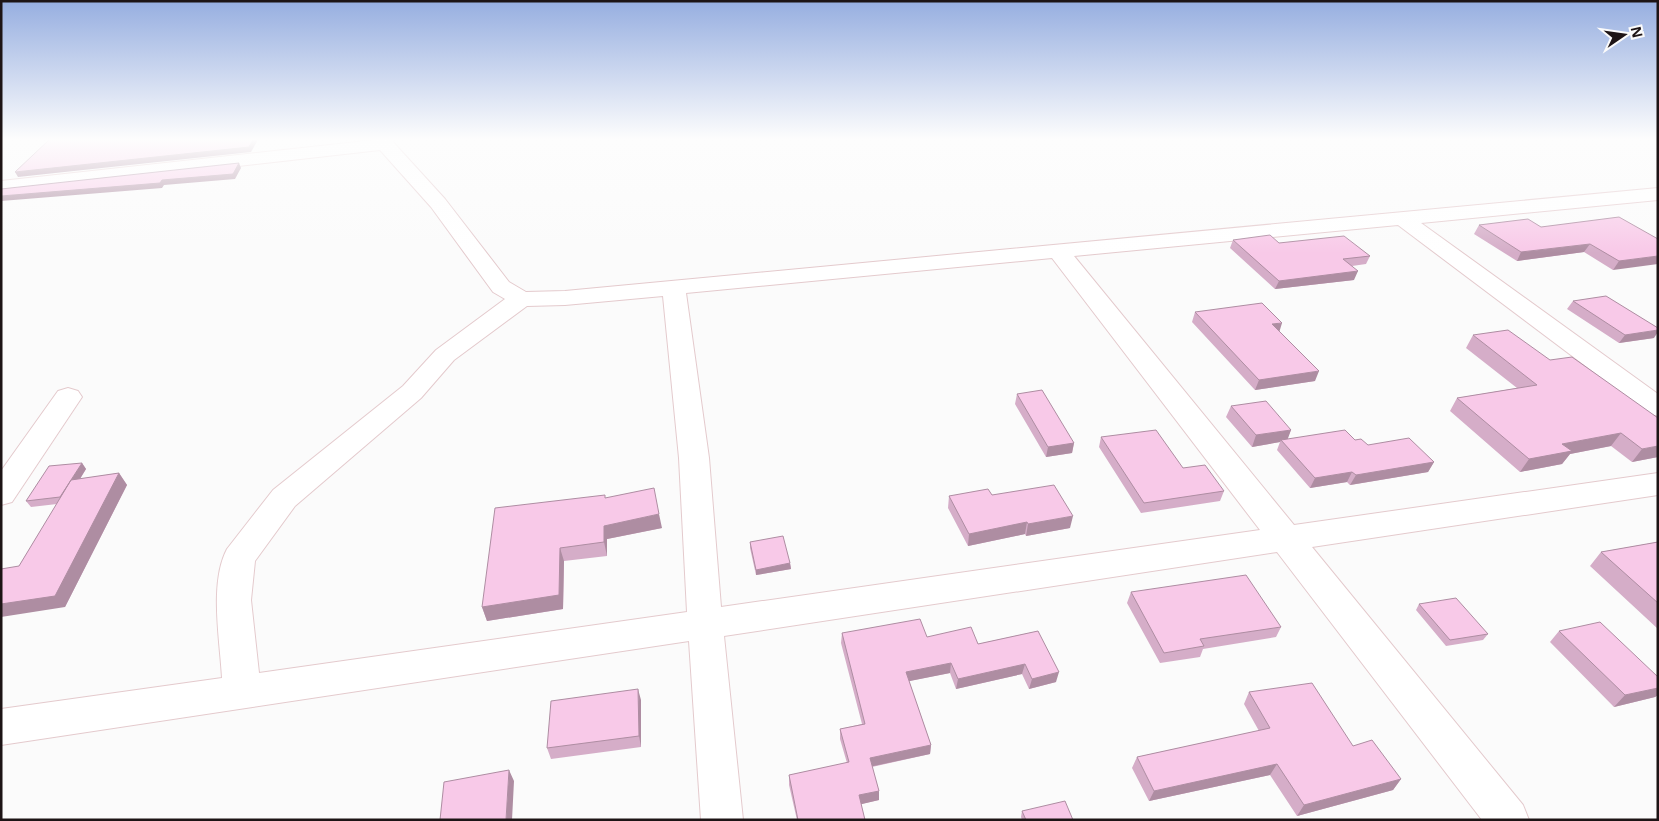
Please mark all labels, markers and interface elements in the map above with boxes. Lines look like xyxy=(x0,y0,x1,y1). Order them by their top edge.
north arrow xyxy=(1599,10,1649,60)
text: N xyxy=(1627,24,1648,40)

